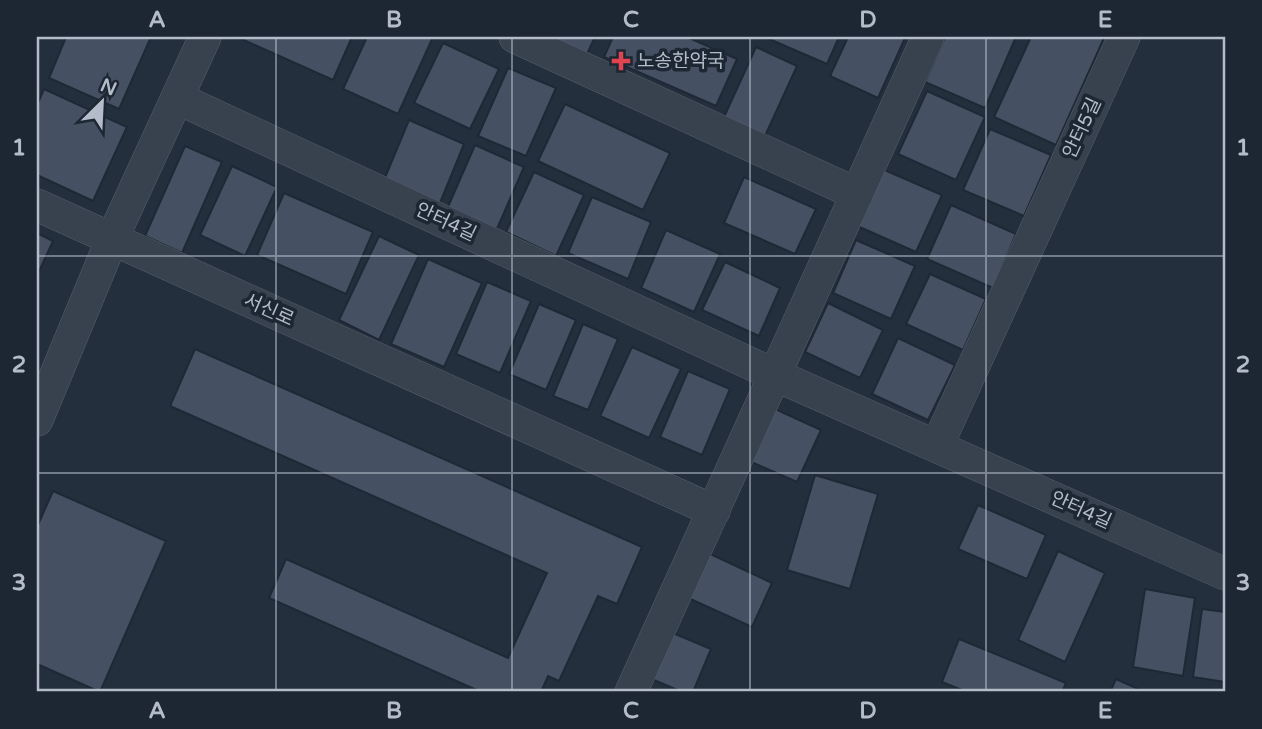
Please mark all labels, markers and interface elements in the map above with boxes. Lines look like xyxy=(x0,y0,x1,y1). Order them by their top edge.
text: A xyxy=(148,6,166,34)
text: B xyxy=(386,6,402,34)
text: C xyxy=(623,6,639,34)
text: D xyxy=(859,6,877,34)
text: E xyxy=(1098,6,1112,34)
place label: 노송한약국 xyxy=(637,50,724,72)
marker: 노송한약국 xyxy=(611,51,631,71)
north arrow xyxy=(66,66,136,136)
text: N xyxy=(97,74,120,101)
street label: 안터5길 xyxy=(1058,94,1106,162)
text: 1 xyxy=(12,134,26,162)
text: 1 xyxy=(1236,134,1250,162)
street label: 안터4길 xyxy=(412,198,480,246)
street label: 서신로 xyxy=(241,289,297,331)
text: 2 xyxy=(12,351,26,379)
text: 2 xyxy=(1236,351,1250,379)
street label: 안터4길 xyxy=(1047,487,1115,533)
text: 3 xyxy=(12,569,26,597)
text: 3 xyxy=(1236,569,1250,597)
text: A xyxy=(148,697,166,725)
text: B xyxy=(386,697,402,725)
text: C xyxy=(623,697,639,725)
text: D xyxy=(859,697,877,725)
text: E xyxy=(1098,697,1112,725)

